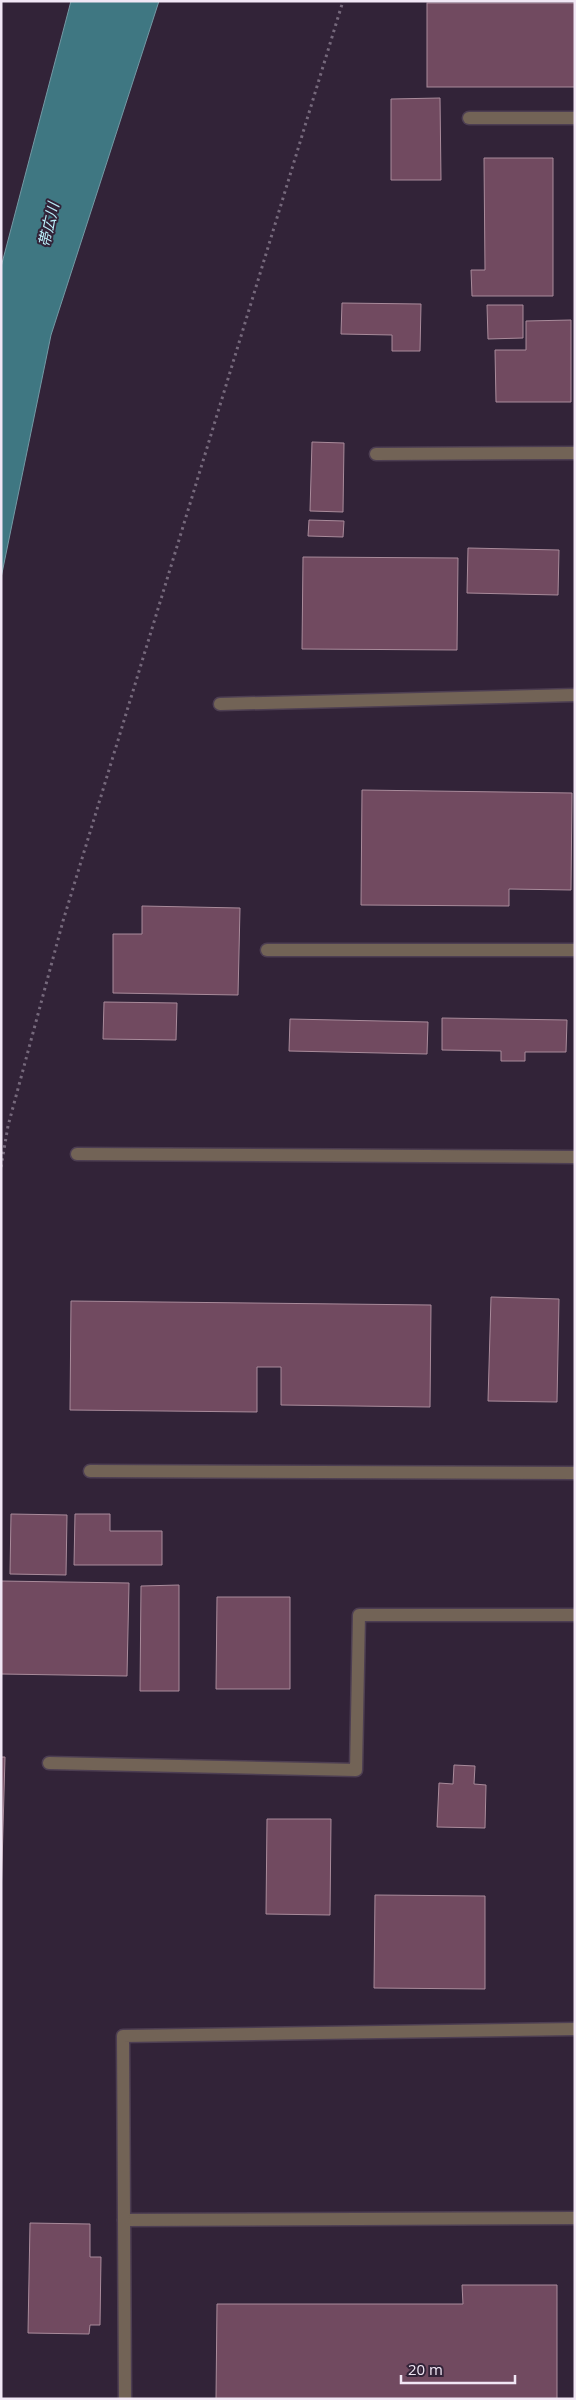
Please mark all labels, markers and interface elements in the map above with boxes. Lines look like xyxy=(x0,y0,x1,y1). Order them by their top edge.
water label: 帯広川 xyxy=(33,199,63,249)
scale bar xyxy=(401,2352,515,2384)
text: 20 m xyxy=(408,2359,443,2379)

